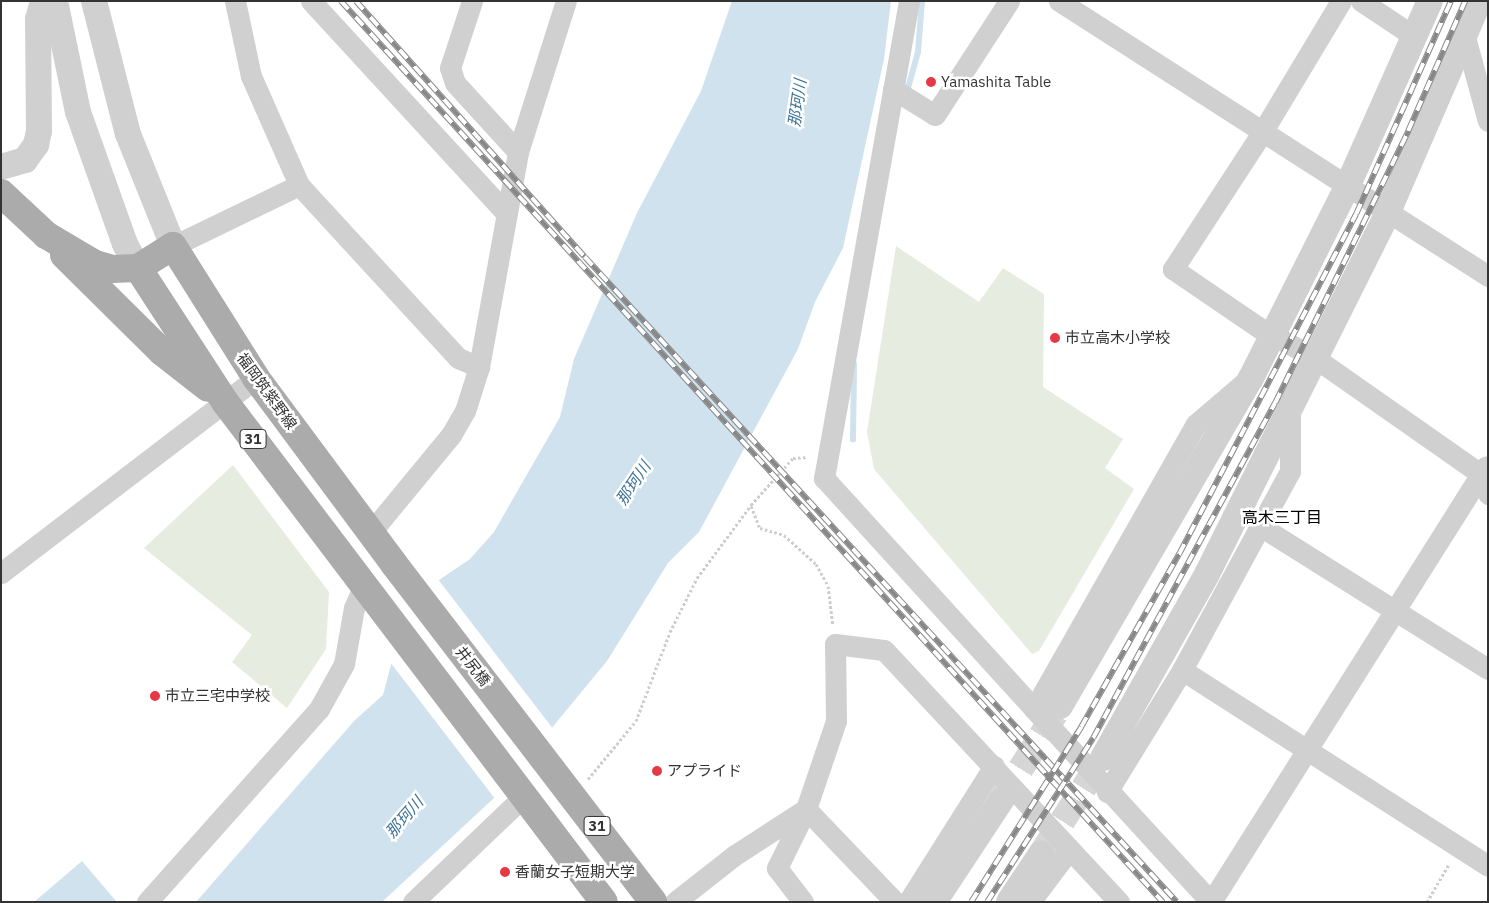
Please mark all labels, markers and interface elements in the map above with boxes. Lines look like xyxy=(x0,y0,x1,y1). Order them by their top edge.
place label: Yamashita Table xyxy=(941,73,1051,91)
marker: Yamashita Table xyxy=(925,76,937,88)
water label: 那珂川 xyxy=(784,78,810,128)
place label: 市立高木小学校 xyxy=(1065,329,1170,347)
marker: 市立高木小学校 xyxy=(1049,332,1061,344)
street label: 福岡筑紫野線 xyxy=(233,349,301,433)
road number: 31 xyxy=(239,428,267,450)
water label: 那珂川 xyxy=(612,458,654,508)
district label: 高木三丁目 xyxy=(1242,507,1322,527)
street label: 井尻橋 xyxy=(452,643,494,689)
place label: 市立三宅中学校 xyxy=(165,687,270,705)
marker: 市立三宅中学校 xyxy=(149,690,161,702)
place label: アプライド xyxy=(667,762,742,780)
marker: アプライド xyxy=(651,765,663,777)
water label: 那珂川 xyxy=(381,793,427,841)
road number: 31 xyxy=(583,814,611,838)
place label: 香蘭女子短期大学 xyxy=(515,863,635,881)
marker: 香蘭女子短期大学 xyxy=(499,866,511,878)

